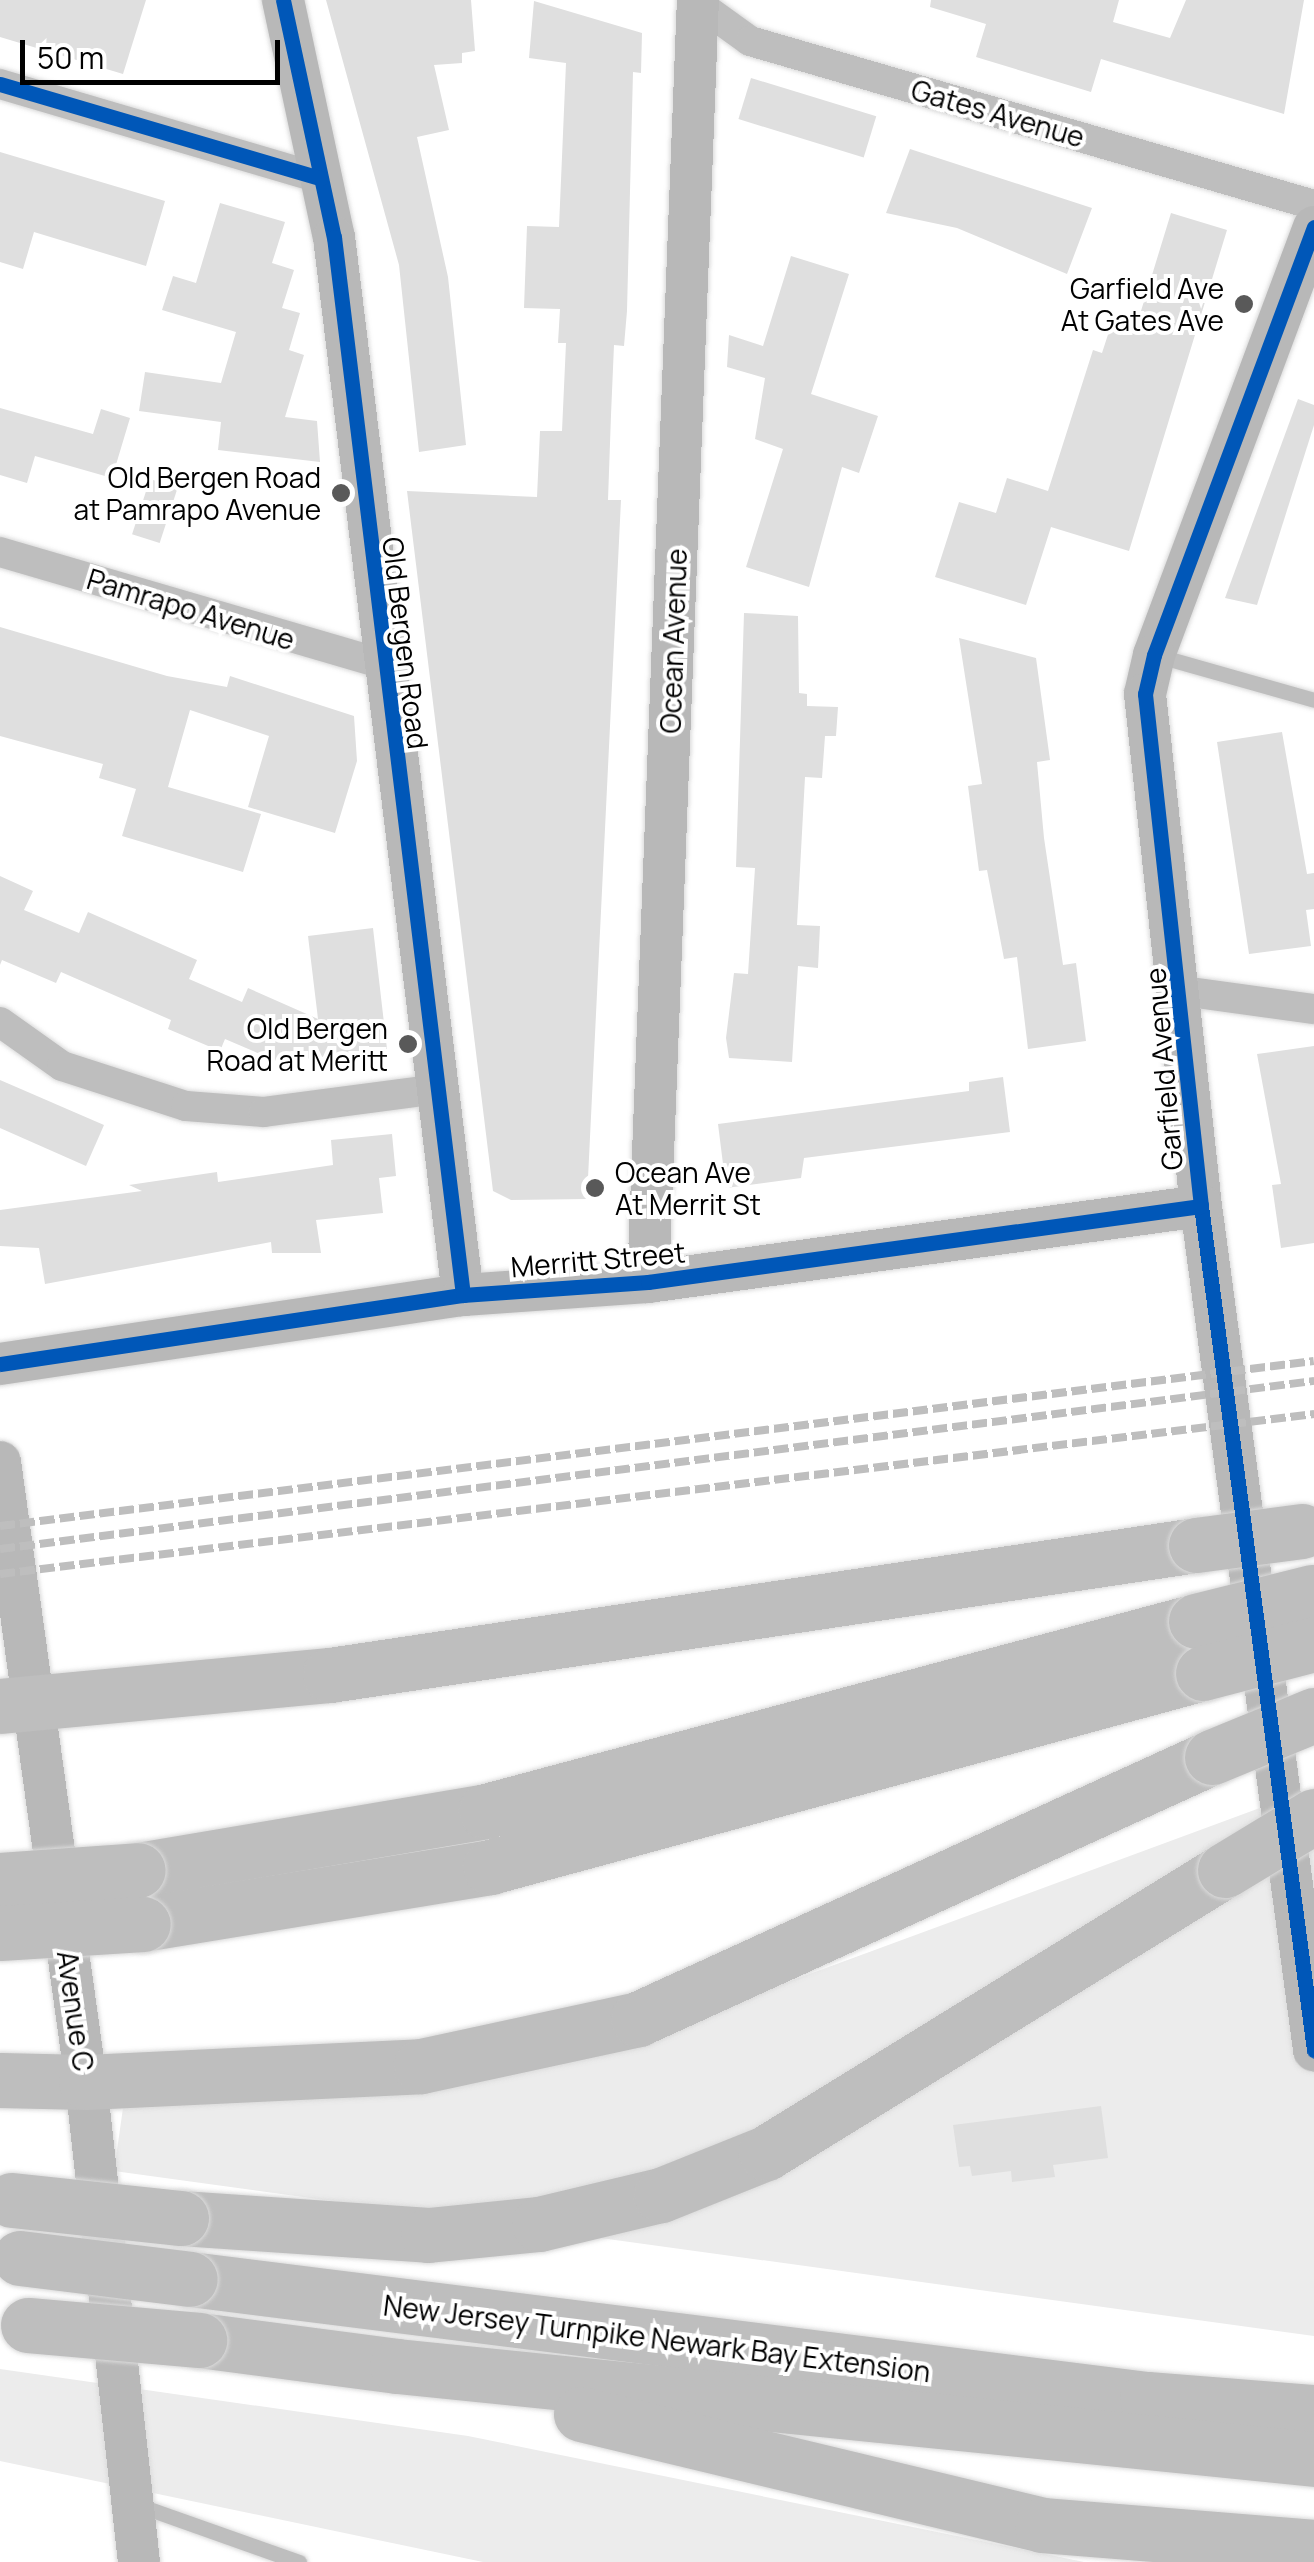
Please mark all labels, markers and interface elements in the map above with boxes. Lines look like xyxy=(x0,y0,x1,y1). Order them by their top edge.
scale bar xyxy=(25,20,285,82)
text: 50 m xyxy=(37,37,104,78)
street label: Gates Avenue xyxy=(908,72,1088,154)
place label: Garfield Ave At Gates Ave xyxy=(1061,271,1224,337)
marker: Garfield Ave At Gates Ave xyxy=(1233,293,1255,315)
place label: Old Bergen Road at Pamrapo Avenue xyxy=(73,460,321,526)
marker: Old Bergen Road at Pamrapo Avenue xyxy=(330,482,352,504)
street label: Old Bergen Road xyxy=(376,535,436,751)
street label: Ocean Avenue xyxy=(653,548,693,734)
street label: Pamrapo Avenue xyxy=(83,561,299,657)
street label: Garfield Avenue xyxy=(1137,966,1189,1172)
place label: Old Bergen Road at Meritt xyxy=(206,1011,388,1077)
marker: Old Bergen Road at Meritt xyxy=(397,1033,419,1055)
place label: Ocean Ave At Merrit St xyxy=(615,1155,761,1221)
marker: Ocean Ave At Merrit St xyxy=(584,1177,606,1199)
street label: Merritt Street xyxy=(509,1235,687,1283)
street label: Avenue C xyxy=(51,1949,101,2073)
street label: New Jersey Turnpike Newark Bay Extension xyxy=(382,2288,932,2388)

